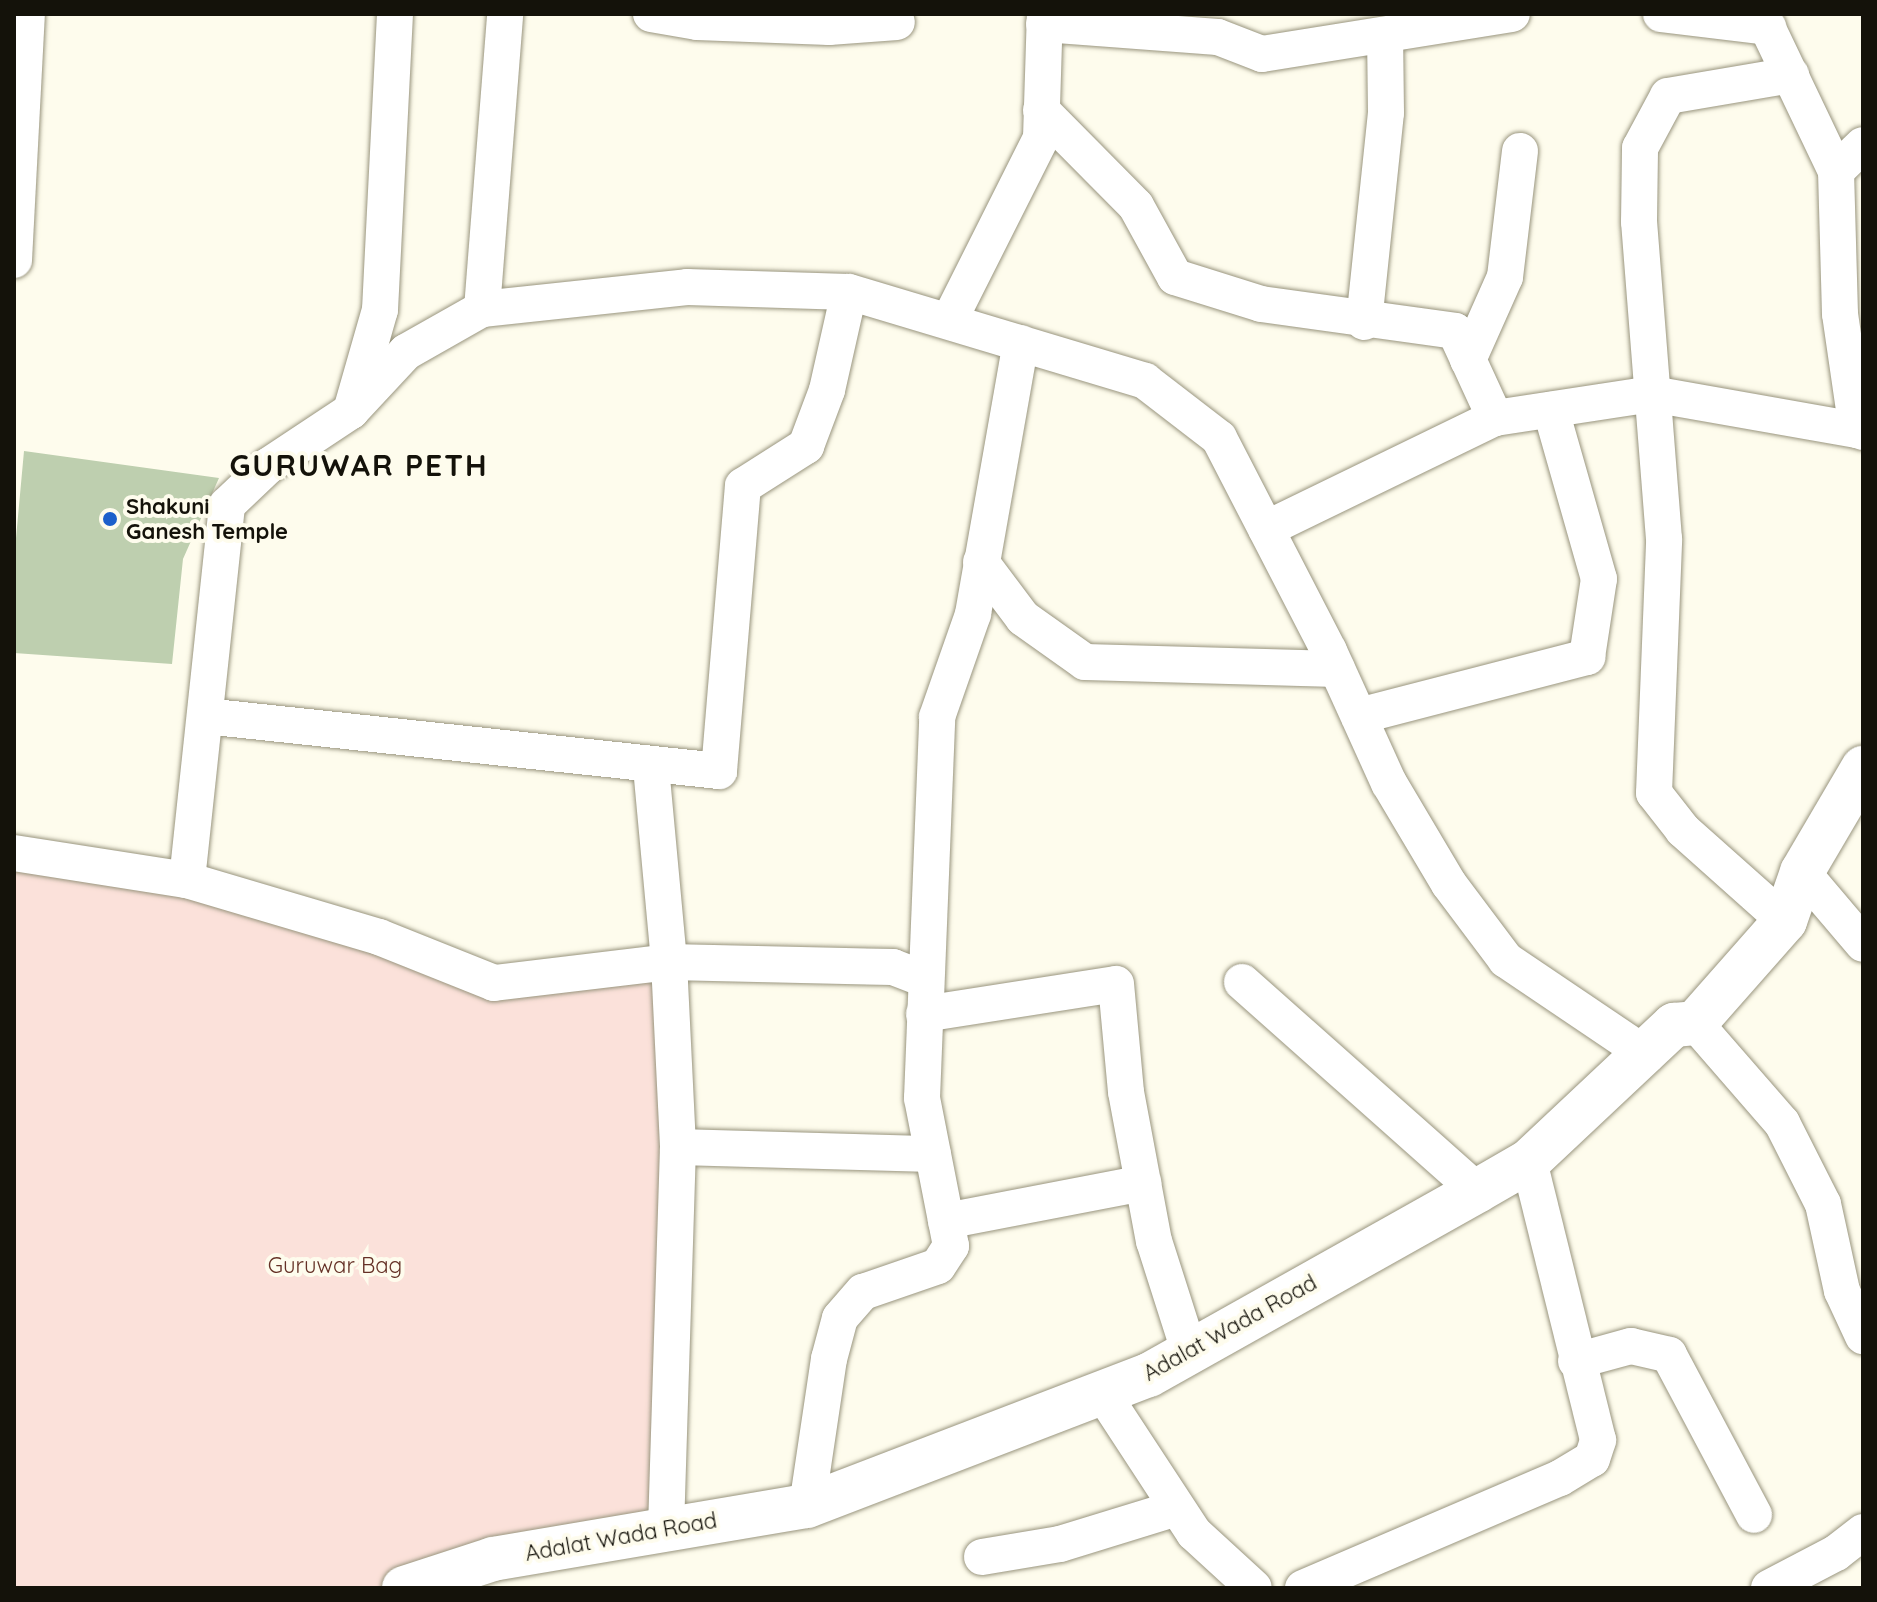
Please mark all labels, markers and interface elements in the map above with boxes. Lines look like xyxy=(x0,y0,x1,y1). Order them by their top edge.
district label: GURUWAR PETH xyxy=(229,447,489,483)
place label: Shakuni Ganesh Temple xyxy=(126,493,288,544)
marker: Shakuni Ganesh Temple xyxy=(101,510,119,528)
park label: Guruwar Bag xyxy=(268,1253,402,1279)
street label: Adalat Wada Road xyxy=(1139,1269,1321,1387)
street label: Adalat Wada Road xyxy=(523,1507,719,1567)

